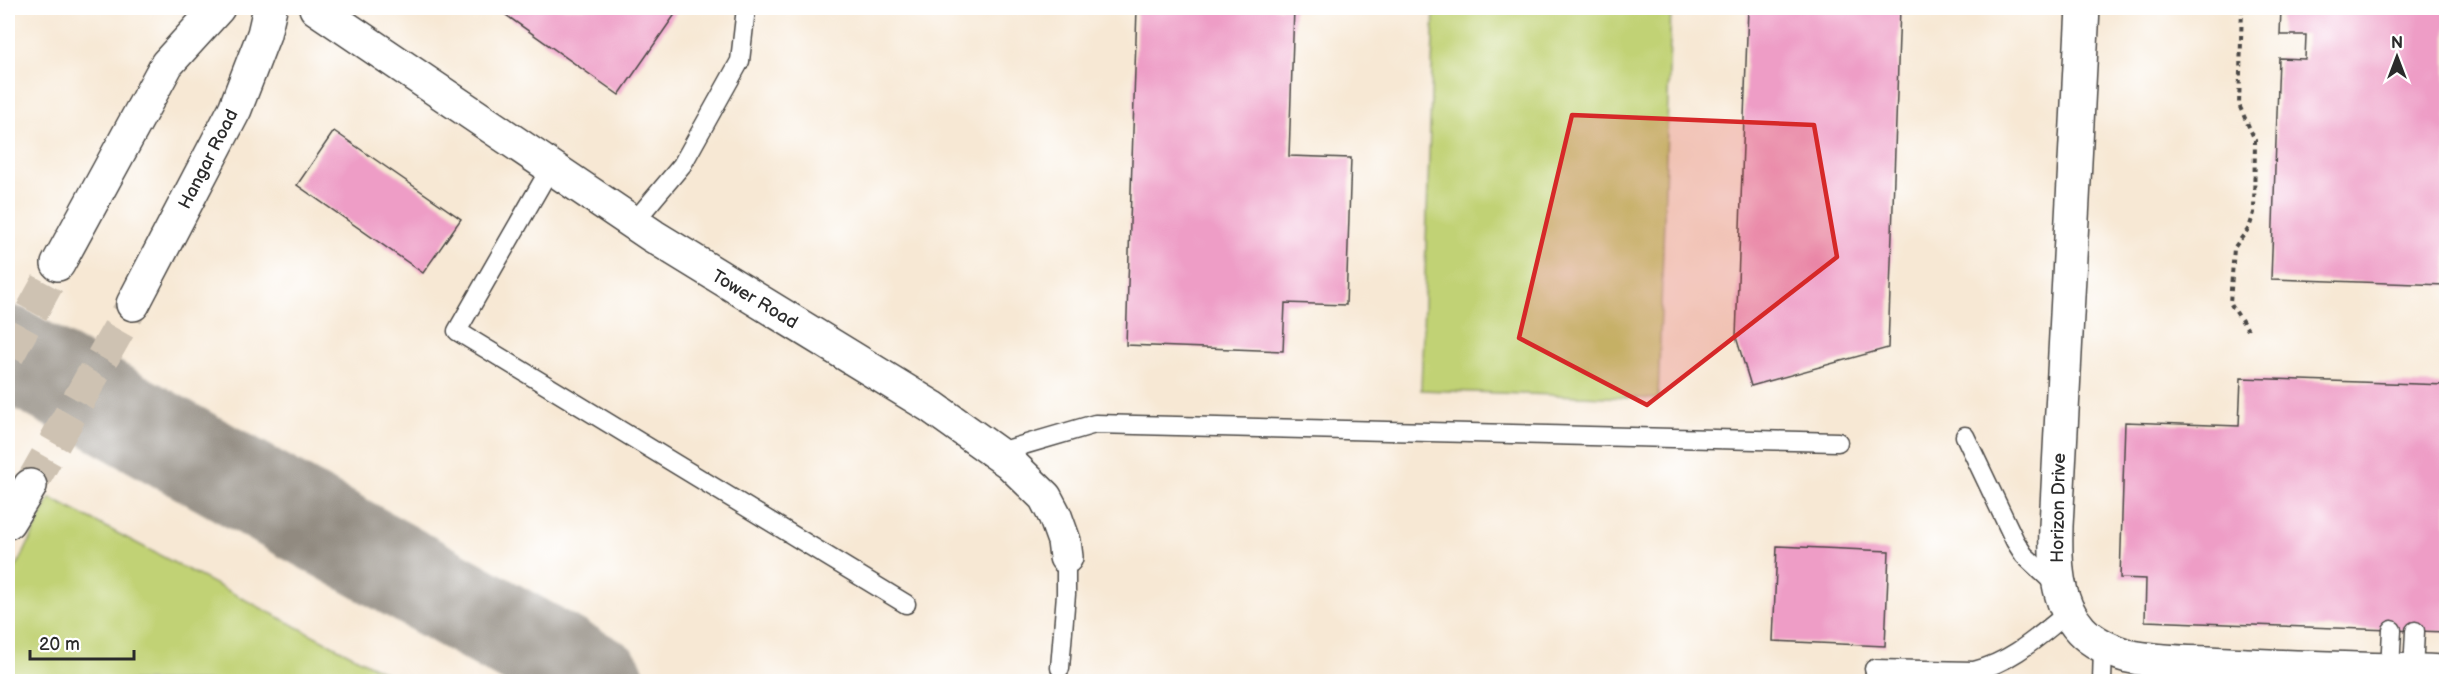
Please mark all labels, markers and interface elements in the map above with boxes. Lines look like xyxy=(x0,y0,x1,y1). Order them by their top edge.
north arrow xyxy=(2367,27,2427,87)
text: N xyxy=(2391,34,2403,53)
street label: Hangar Road xyxy=(174,106,243,213)
street label: Tower Road xyxy=(708,266,802,333)
street label: Horizon Drive xyxy=(2047,452,2070,563)
scale bar xyxy=(30,623,134,661)
text: 20 m xyxy=(39,634,80,655)

